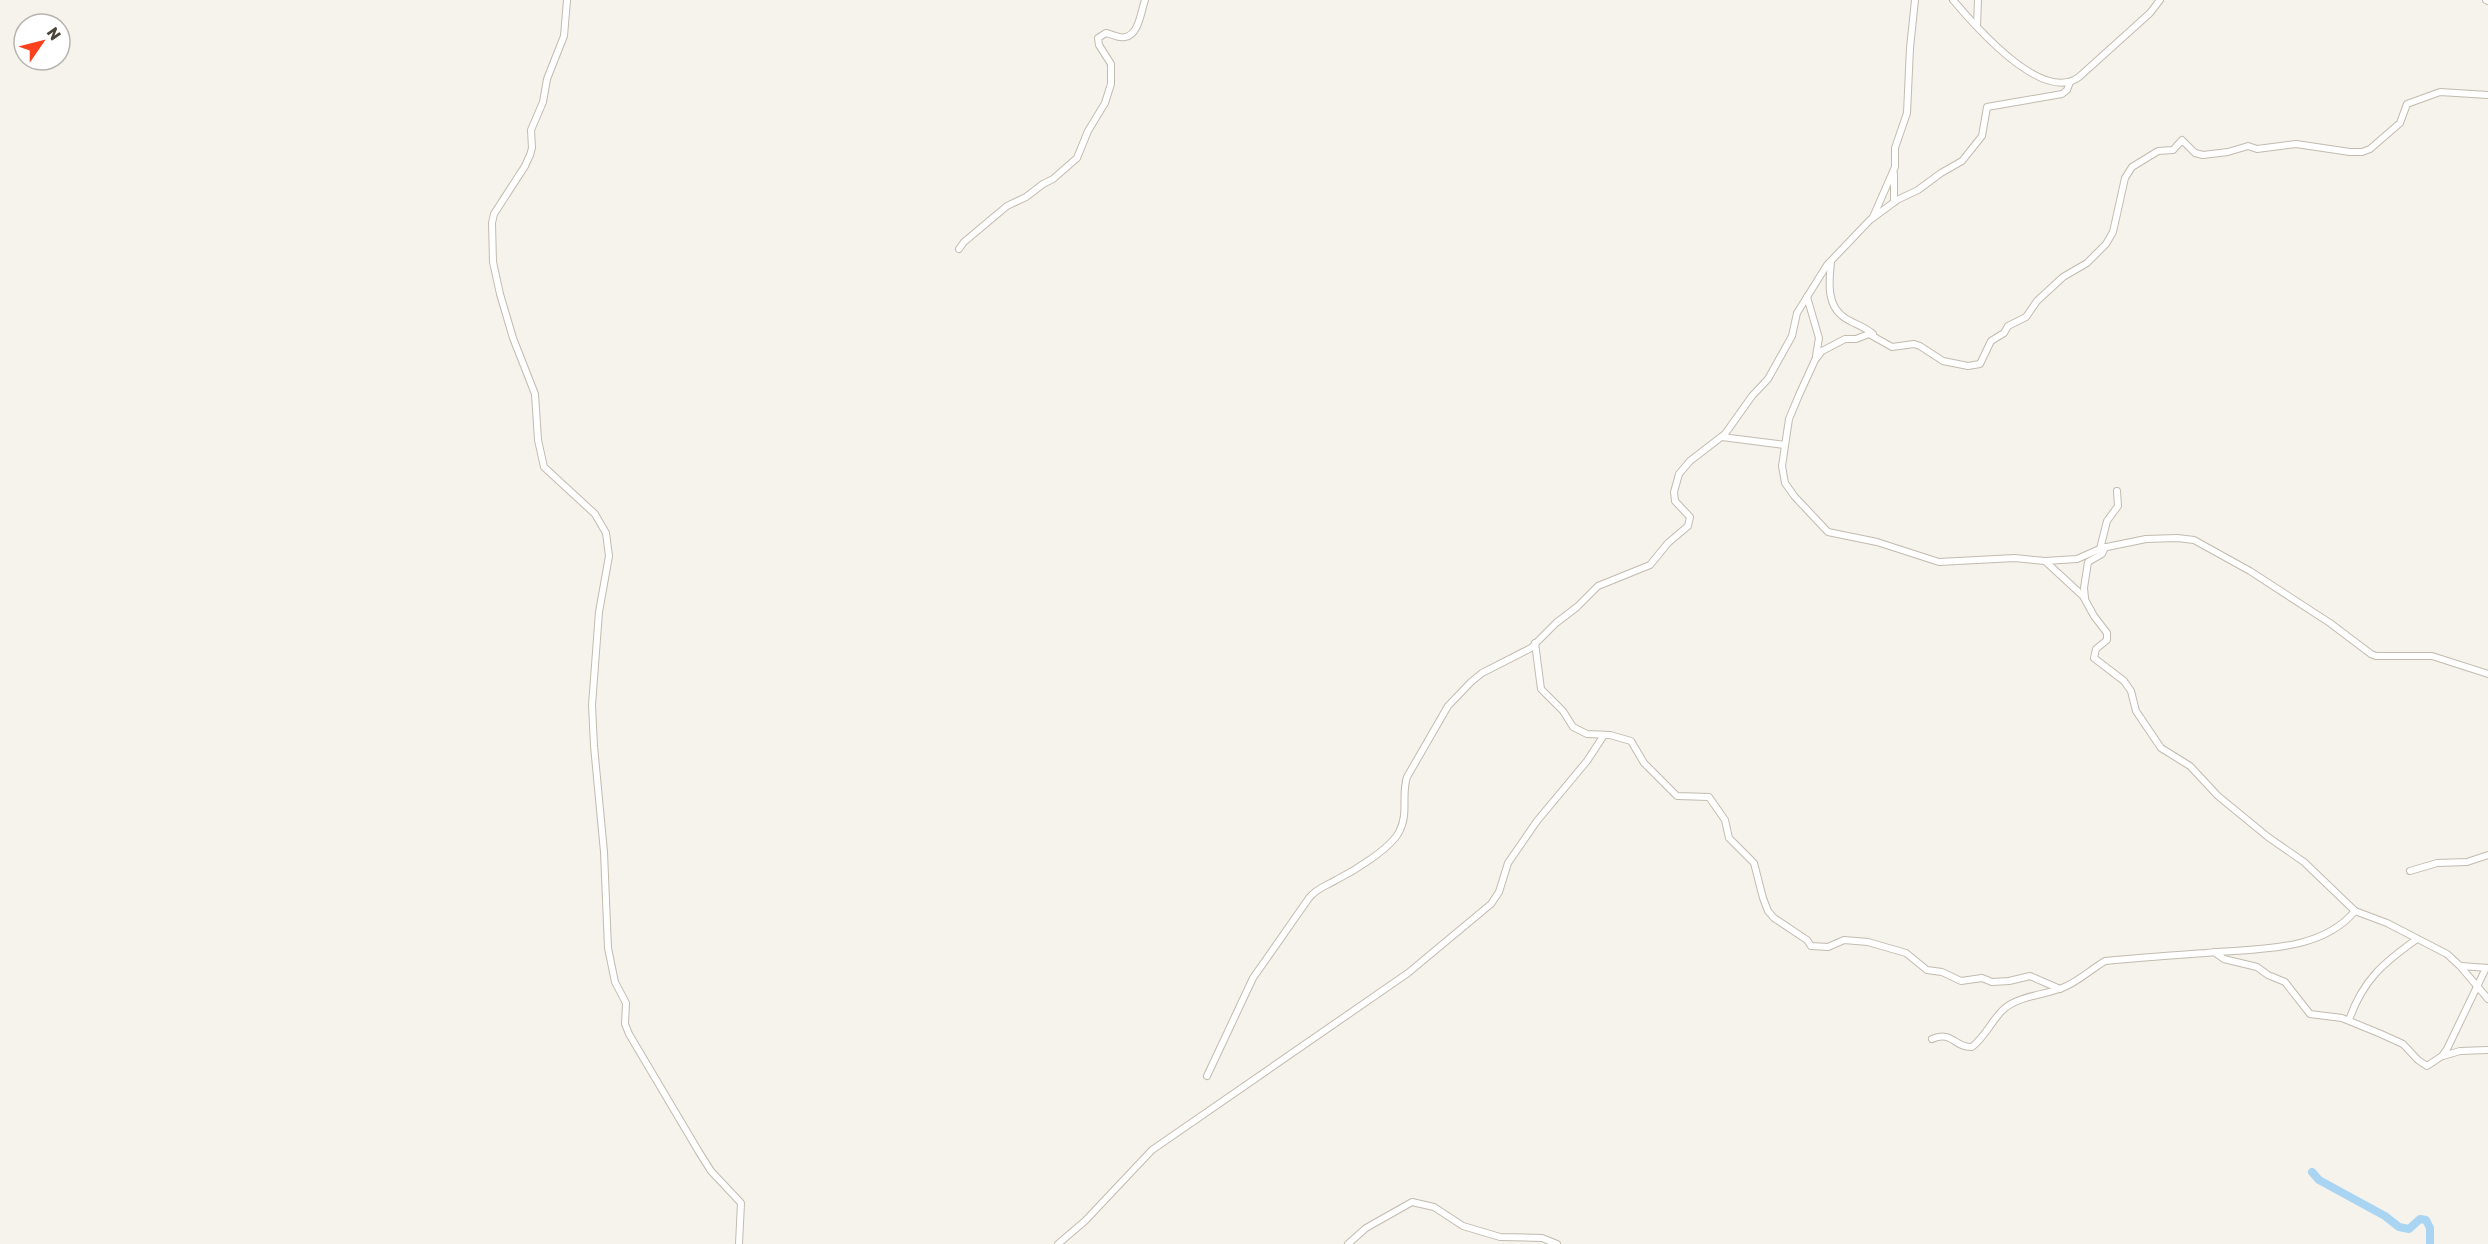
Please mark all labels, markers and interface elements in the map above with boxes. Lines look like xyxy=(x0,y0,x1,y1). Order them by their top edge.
north arrow xyxy=(12,12,72,72)
text: N xyxy=(43,24,65,44)

